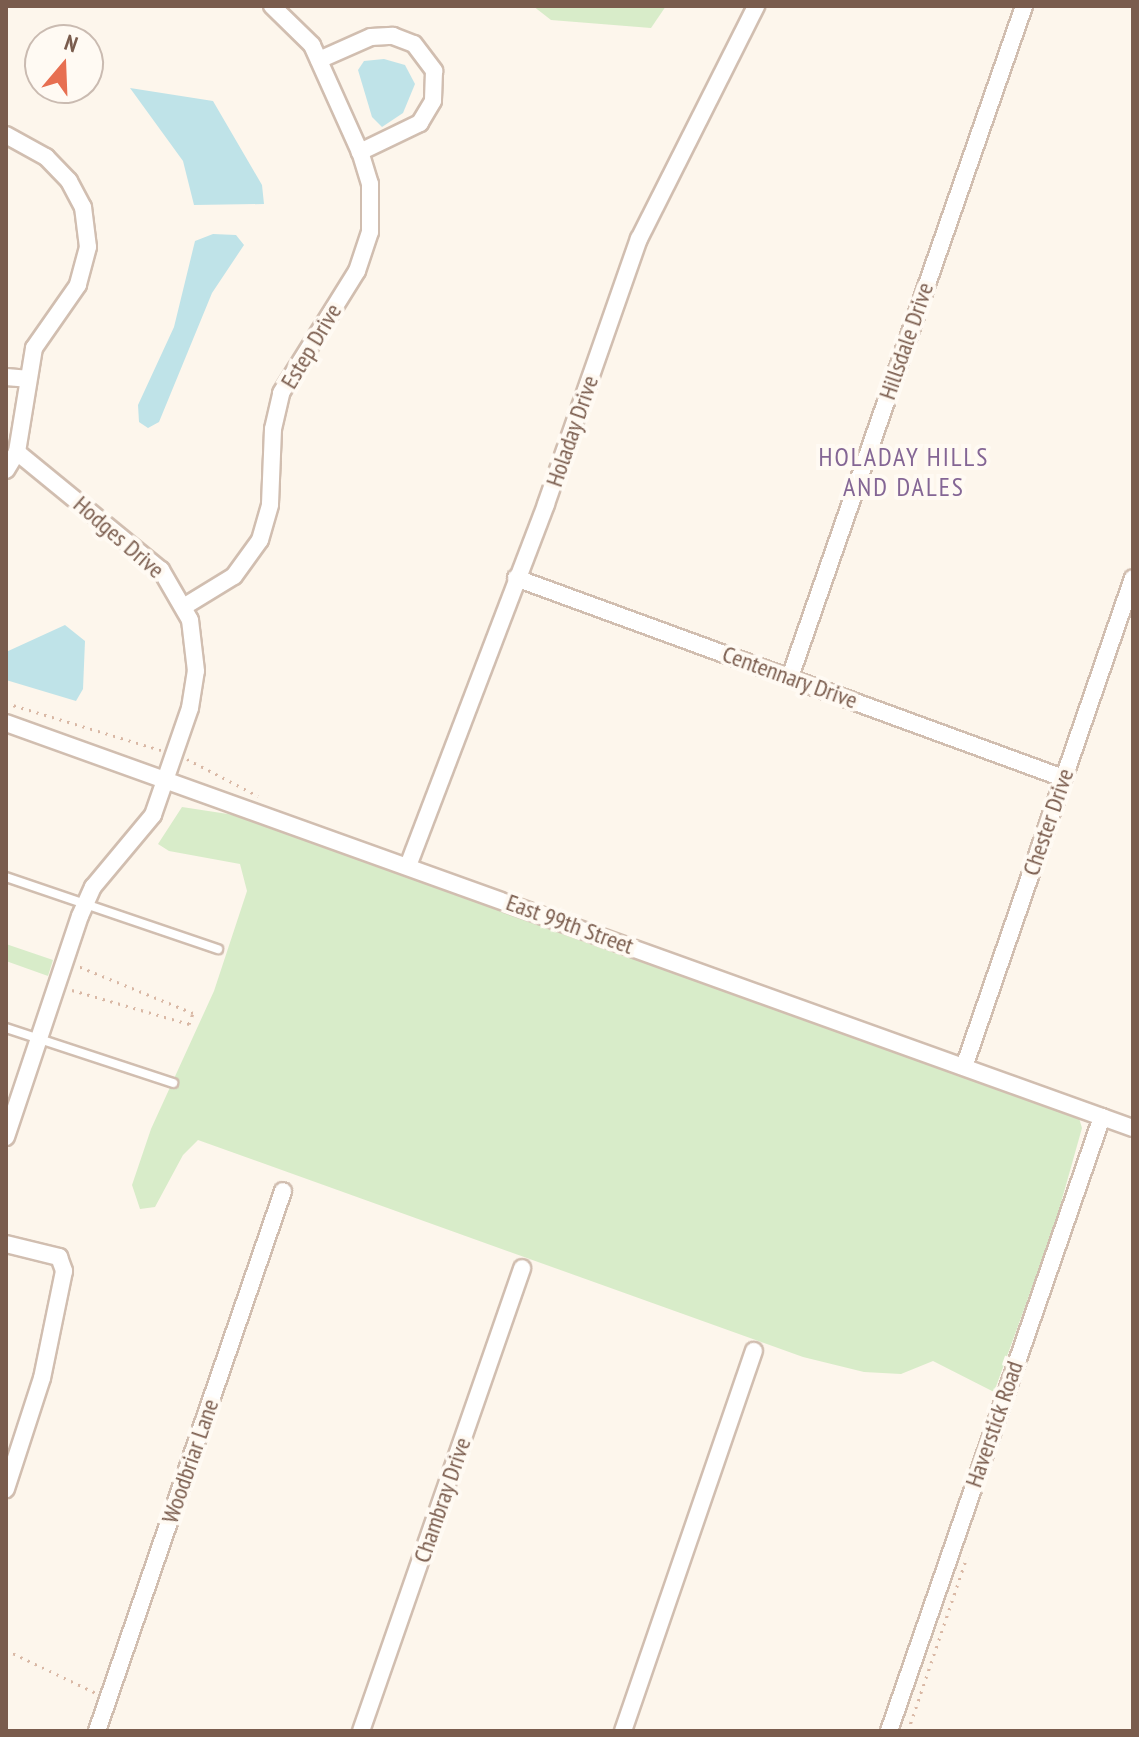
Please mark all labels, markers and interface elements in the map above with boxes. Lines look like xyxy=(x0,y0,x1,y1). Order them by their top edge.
north arrow xyxy=(24,24,104,104)
text: N xyxy=(61,28,81,58)
street label: Hillsdale Drive xyxy=(873,279,939,403)
street label: Estep Drive xyxy=(274,298,348,394)
street label: Holaday Drive xyxy=(539,371,605,491)
district label: HOLADAY HILLS AND DALES xyxy=(818,441,990,502)
street label: Hodges Drive xyxy=(68,490,170,584)
street label: Centennary Drive xyxy=(718,639,862,715)
street label: Chester Drive xyxy=(1016,765,1080,879)
street label: East 99th Street xyxy=(502,888,638,960)
street label: Haverstick Road xyxy=(959,1357,1029,1491)
street label: Woodbriar Lane xyxy=(155,1395,225,1527)
street label: Chambray Drive xyxy=(407,1433,477,1567)

